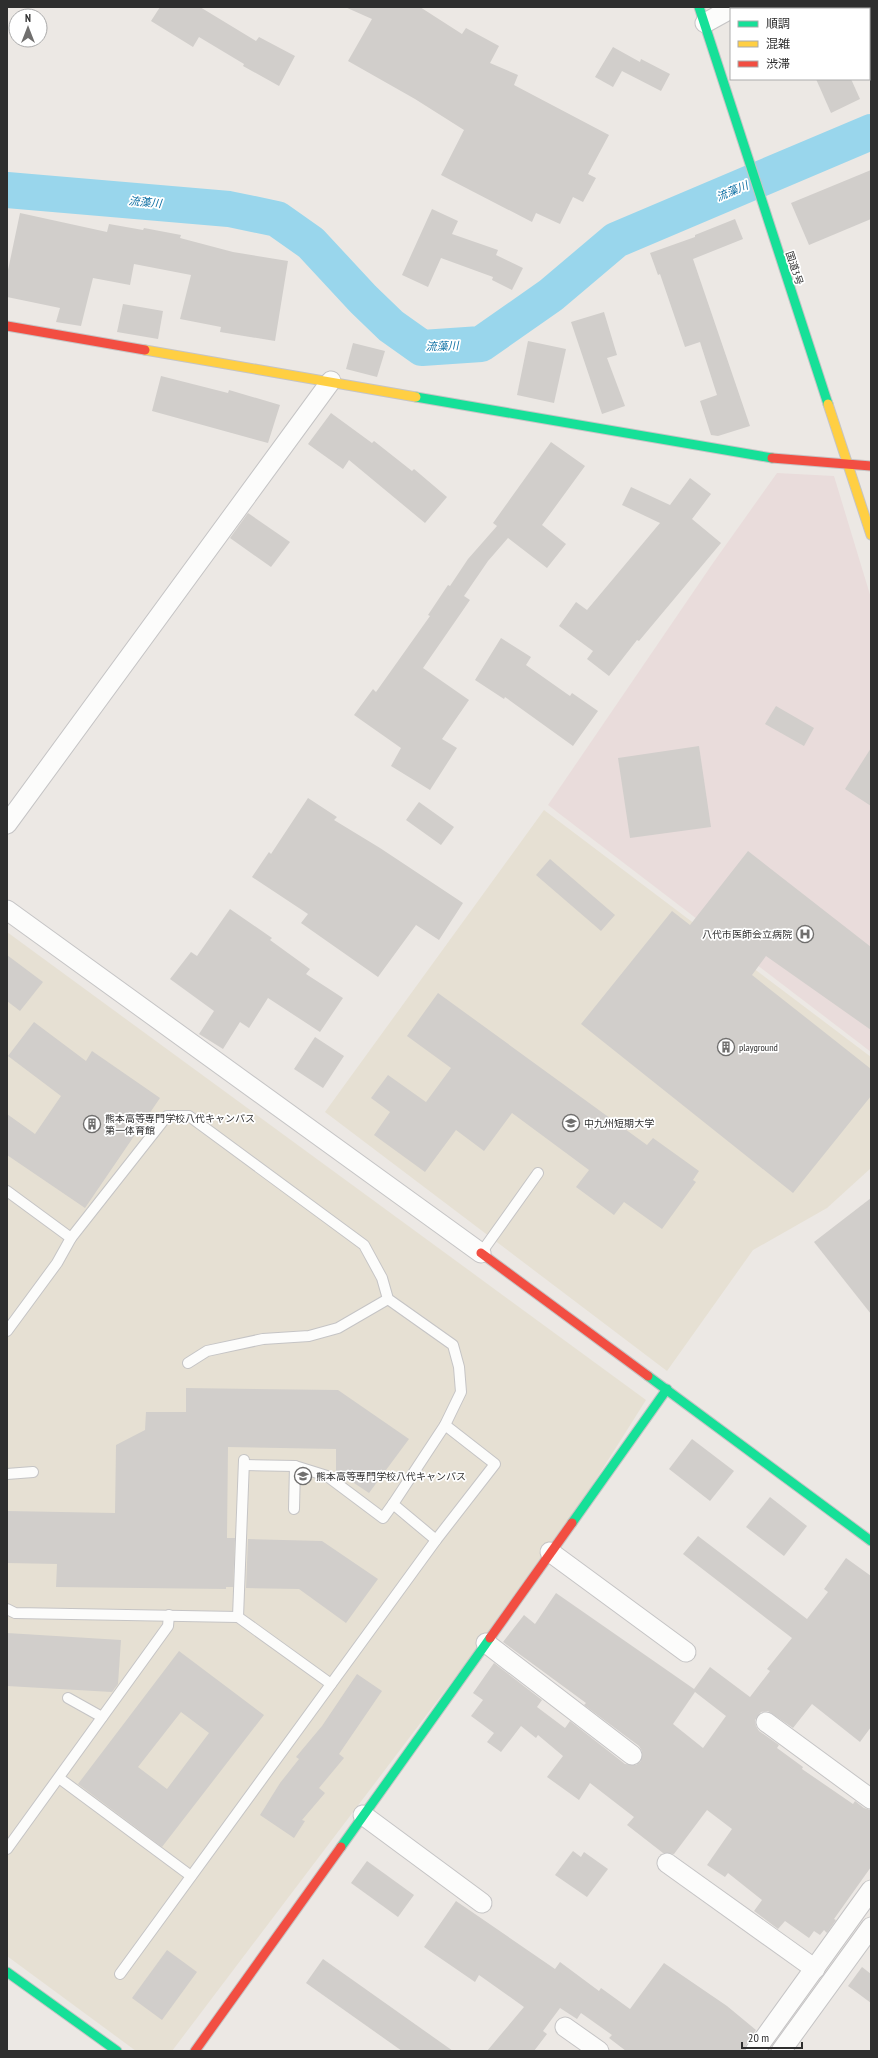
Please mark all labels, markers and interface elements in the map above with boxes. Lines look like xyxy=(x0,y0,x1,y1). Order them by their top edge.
north arrow xyxy=(8,8,48,48)
legend xyxy=(730,8,870,80)
text: N xyxy=(25,11,31,25)
text: 順調 xyxy=(766,16,790,31)
text: 混雑 xyxy=(766,36,790,51)
text: 渋滞 xyxy=(766,56,790,71)
water label: 流藻川 xyxy=(714,178,751,204)
water label: 流藻川 xyxy=(128,194,163,210)
street label: 国道3号 xyxy=(783,250,806,287)
water label: 流藻川 xyxy=(425,338,460,354)
hospital icon: 八代市医師会立病院 xyxy=(795,924,815,944)
place label: 八代市医師会立病院 xyxy=(702,928,792,941)
building icon: playground xyxy=(716,1037,736,1057)
place label: playground xyxy=(739,1041,778,1054)
place label: 熊本高等専門学校八代キャンパス 第一体育館 xyxy=(105,1112,255,1137)
school or university icon: 中九州短期大学 xyxy=(561,1113,581,1133)
building icon: 熊本高等専門学校八代キャンパス 第一体育館 xyxy=(82,1114,102,1134)
place label: 中九州短期大学 xyxy=(584,1117,654,1130)
school or university icon: 熊本高等専門学校八代キャンパス xyxy=(293,1466,313,1486)
place label: 熊本高等専門学校八代キャンパス xyxy=(316,1470,466,1483)
scale bar xyxy=(742,2024,802,2050)
text: 20 m xyxy=(748,2030,769,2045)

